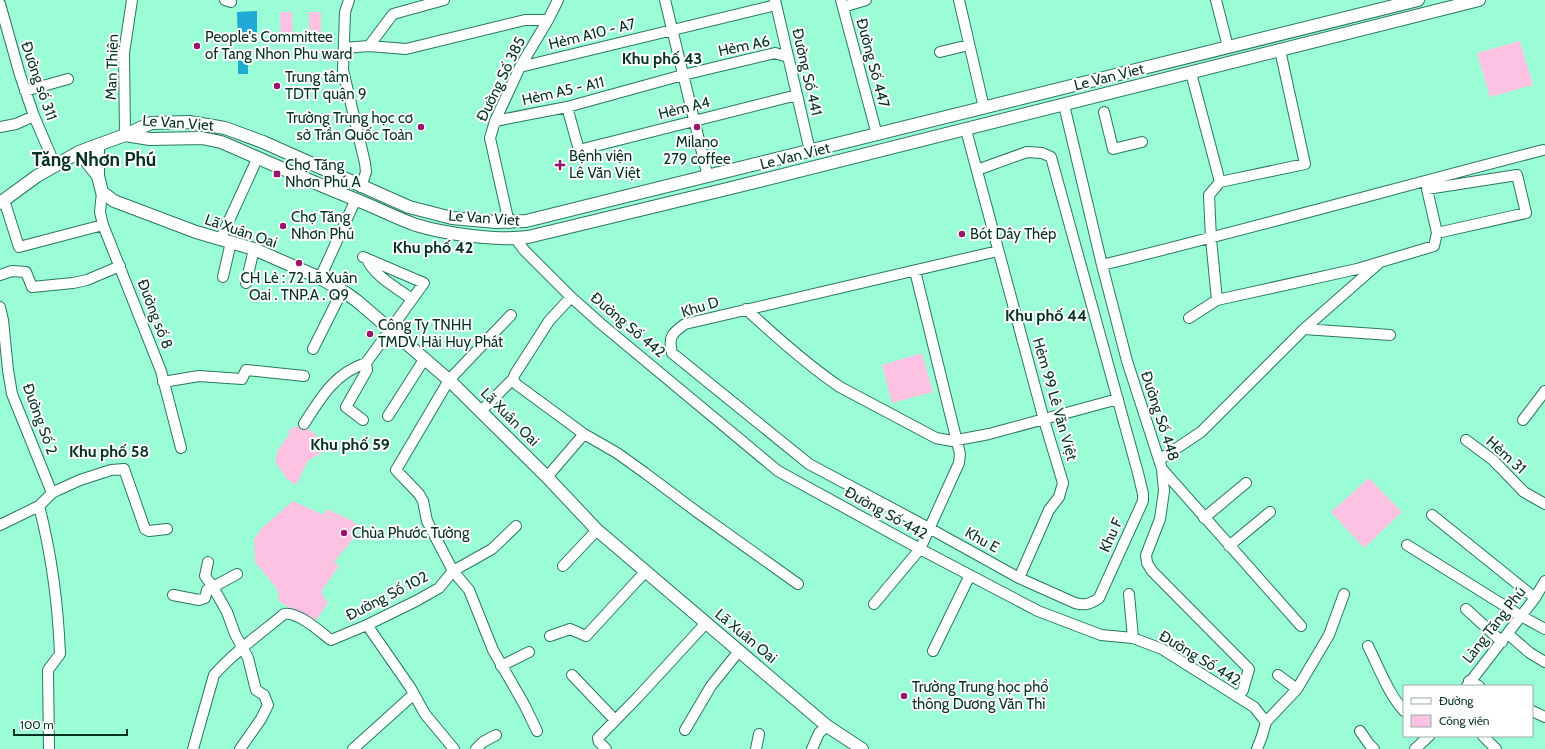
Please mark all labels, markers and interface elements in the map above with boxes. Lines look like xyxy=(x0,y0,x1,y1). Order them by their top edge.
street label: Hẻm A10 - A7 xyxy=(547,14,638,53)
street label: Đường Số 447 xyxy=(852,16,894,110)
street label: Đường Số 441 xyxy=(788,27,826,117)
place label: People's Committee of Tang Nhon Phu ward xyxy=(205,28,352,63)
street label: Hẻm A6 xyxy=(717,32,771,60)
street label: Man Thiện xyxy=(102,34,122,100)
street label: Đường Số 385 xyxy=(473,34,529,124)
street label: Đường số 311 xyxy=(17,39,61,123)
marker: People's Committee of Tang Nhon Phu ward xyxy=(192,41,202,51)
district label: Khu phố 43 xyxy=(622,49,702,68)
street label: Le Van Viet xyxy=(1072,60,1146,94)
place label: Trung tâm TDTT quận 9 xyxy=(285,68,367,103)
street label: Hẻm A5 - A11 xyxy=(520,73,606,109)
marker: Trung tâm TDTT quận 9 xyxy=(272,81,282,91)
street label: Hẻm A4 xyxy=(656,93,712,123)
place label: Trường Trung học cơ sở Trần Quốc Toản xyxy=(286,109,413,144)
street label: Le Van Viet xyxy=(142,112,214,134)
marker: Trường Trung học cơ sở Trần Quốc Toản xyxy=(416,122,426,132)
marker: Milano 279 coffee xyxy=(692,122,702,132)
place label: Milano 279 coffee xyxy=(663,133,731,168)
street label: Le Van Viet xyxy=(758,139,832,173)
place label: Bệnh viện Lê Văn Việt xyxy=(569,147,641,182)
district label: Tăng Nhơn Phú xyxy=(32,148,156,171)
place label: Chợ Tăng Nhơn Phú A xyxy=(285,156,361,191)
marker: Bệnh viện Lê Văn Việt xyxy=(554,159,566,171)
marker: Chợ Tăng Nhơn Phú A xyxy=(272,169,282,179)
street label: Le Van Viet xyxy=(448,207,520,229)
place label: Chợ Tăng Nhơn Phú xyxy=(291,208,354,243)
street label: Lã Xuân Oai xyxy=(202,210,280,252)
marker: Chợ Tăng Nhơn Phú xyxy=(278,221,288,231)
place label: Bót Dây Thép xyxy=(970,225,1056,243)
marker: Bót Dây Thép xyxy=(957,229,967,239)
district label: Khu phố 42 xyxy=(393,238,473,257)
marker: CH Lẻ : 72 Lã Xuân Oai . TNP.A . Q9 xyxy=(294,258,304,268)
place label: CH Lẻ : 72 Lã Xuân Oai . TNP.A . Q9 xyxy=(241,269,357,304)
street label: Đường số 8 xyxy=(133,277,177,351)
street label: Đường Số 442 xyxy=(587,289,669,362)
street label: Khu D xyxy=(679,293,721,321)
district label: Khu phố 44 xyxy=(1005,306,1087,325)
place label: Công Ty TNHH TMDV Hải Huy Phát xyxy=(378,316,503,351)
marker: Công Ty TNHH TMDV Hải Huy Phát xyxy=(365,329,375,339)
street label: Hẻm 99 Lê Văn Việt xyxy=(1029,336,1081,462)
street label: Đường Số 448 xyxy=(1137,369,1183,463)
street label: Đường Số 2 xyxy=(19,381,61,457)
street label: Lã Xuân Oai xyxy=(477,384,543,450)
street label: Hẻm 31 xyxy=(1482,432,1530,478)
district label: Khu phố 59 xyxy=(310,435,390,454)
district label: Khu phố 58 xyxy=(69,442,149,461)
street label: Đường Số 442 xyxy=(841,483,931,543)
street label: Khu F xyxy=(1096,515,1127,555)
street label: Khu E xyxy=(962,523,1002,557)
place label: Chùa Phước Tường xyxy=(352,524,470,542)
marker: Chùa Phước Tường xyxy=(339,528,349,538)
street label: Đường Số 102 xyxy=(343,568,431,624)
street label: Làng Tăng Phú xyxy=(1459,583,1529,667)
street label: Lã Xuân Oai xyxy=(711,605,781,667)
street label: Đường Số 442 xyxy=(1156,627,1244,689)
place label: Trường Trung học phổ thông Dương Văn Thì xyxy=(912,678,1049,713)
legend xyxy=(1403,685,1533,737)
marker: Trường Trung học phổ thông Dương Văn Thì xyxy=(899,691,909,701)
text: Đường xyxy=(1439,693,1474,708)
scale bar xyxy=(14,711,127,737)
text: Công viên xyxy=(1439,713,1490,728)
text: 100 m xyxy=(20,717,54,732)

